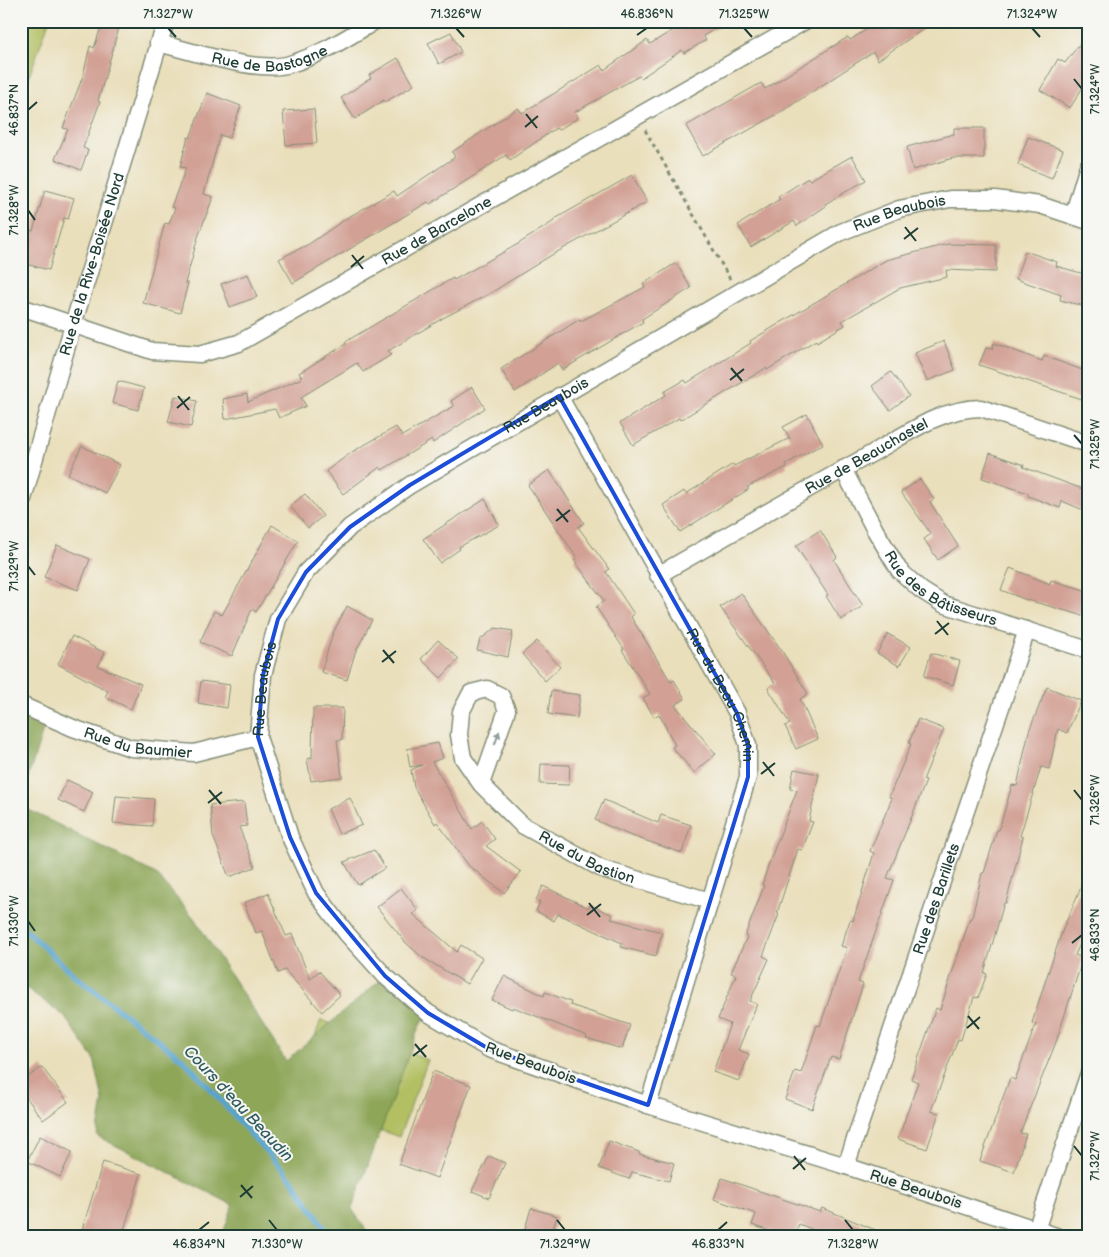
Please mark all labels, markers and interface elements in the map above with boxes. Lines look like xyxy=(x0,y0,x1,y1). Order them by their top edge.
text: 71.327°W xyxy=(143,7,193,22)
text: 71.326°W xyxy=(431,7,482,22)
text: 46.836°N xyxy=(620,7,674,22)
text: 71.325°W xyxy=(719,7,769,22)
text: 71.324°W xyxy=(1007,7,1057,22)
street label: Rue de Bastogne xyxy=(210,41,331,77)
text: 71.324°W xyxy=(1088,64,1103,114)
text: 46.837°N xyxy=(7,84,22,136)
street label: Rue de la Rive-Boisée Nord xyxy=(56,171,129,358)
text: 71.328°W xyxy=(7,185,22,235)
street label: Rue Beaubois xyxy=(850,191,948,236)
street label: Rue de Barcelone xyxy=(378,192,495,270)
street label: Rue Beaubois xyxy=(500,373,593,438)
street label: Rue de Beauchastel xyxy=(802,414,931,499)
text: 71.325°W xyxy=(1088,419,1103,469)
text: 71.329°W xyxy=(7,541,22,591)
street label: Rue des Bâtisseurs xyxy=(880,547,1000,631)
street label: Rue du Beau-Chemin xyxy=(681,625,758,762)
street label: Rue Beaubois xyxy=(249,639,282,737)
street label: Rue du Baumier xyxy=(81,723,193,763)
one-way arrow xyxy=(493,730,501,745)
text: 71.326°W xyxy=(1088,774,1103,825)
street label: Rue du Bastion xyxy=(535,827,637,888)
street label: Rue des Barillets xyxy=(909,840,964,957)
text: 71.330°W xyxy=(7,895,22,947)
text: 46.833°N xyxy=(1088,908,1103,962)
street label: Rue Beaubois xyxy=(483,1038,580,1089)
water label: Cours d'eau Beaudin xyxy=(179,1042,297,1166)
text: 71.327°W xyxy=(1088,1131,1103,1181)
street label: Rue Beaubois xyxy=(867,1166,965,1214)
text: 46.834°N xyxy=(173,1237,225,1252)
text: 71.330°W xyxy=(251,1237,303,1252)
text: 71.329°W xyxy=(540,1237,590,1252)
text: 46.833°N xyxy=(691,1237,745,1252)
text: 71.328°W xyxy=(828,1237,878,1252)

